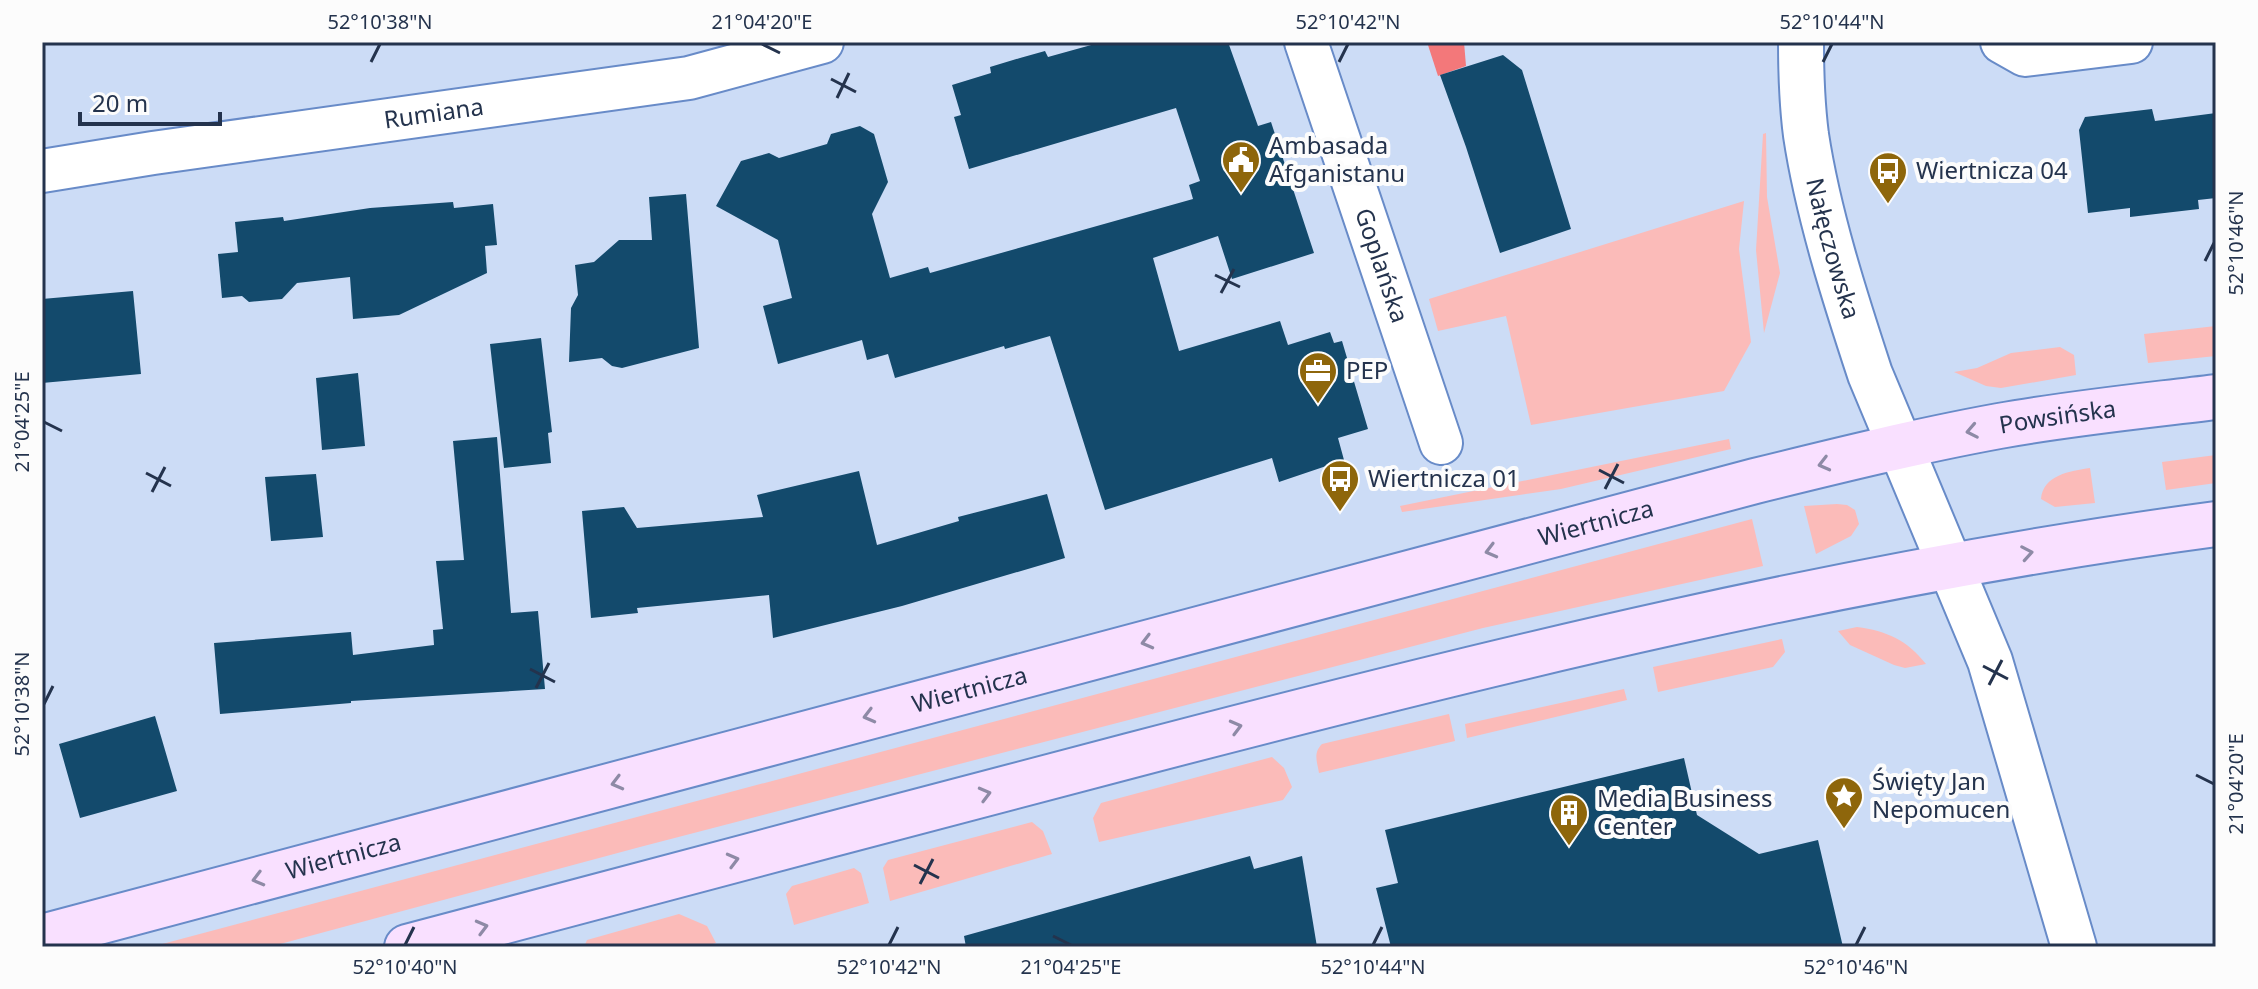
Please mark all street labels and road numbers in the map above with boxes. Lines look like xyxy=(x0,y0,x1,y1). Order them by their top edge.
street label: Rumiana xyxy=(382,89,486,136)
street label: Nałęczowska xyxy=(1799,175,1869,323)
street label: Goplańska xyxy=(1348,203,1417,327)
street label: Powsińska xyxy=(1996,391,2118,441)
street label: Wiertnicza xyxy=(1534,491,1657,553)
street label: Wiertnicza xyxy=(908,657,1031,720)
street label: Wiertnicza xyxy=(282,824,404,886)

